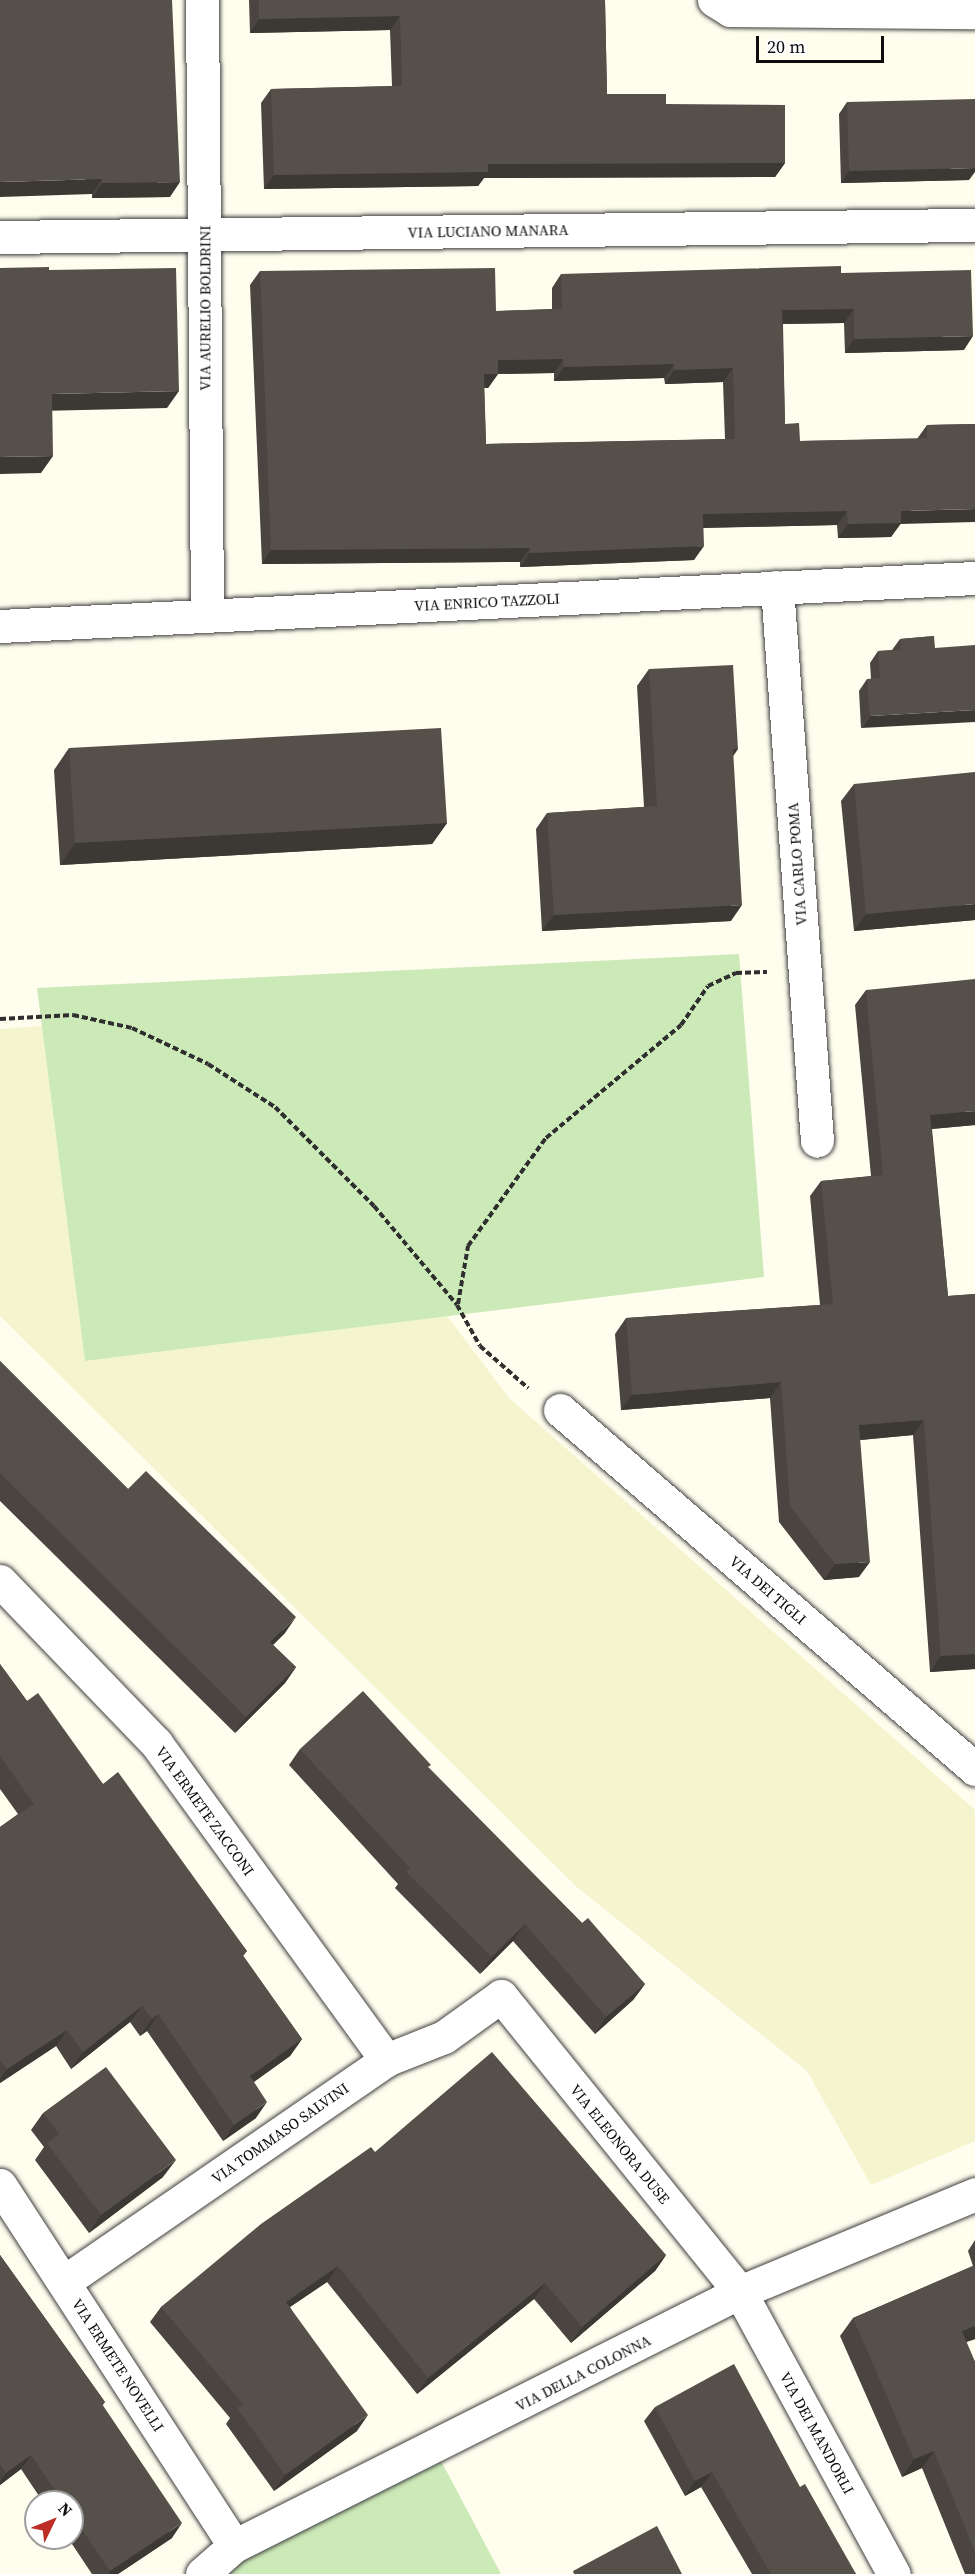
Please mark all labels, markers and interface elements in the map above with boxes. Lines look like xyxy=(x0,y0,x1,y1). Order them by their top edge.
scale bar xyxy=(759,24,886,62)
text: 20 m xyxy=(767,34,805,59)
street label: VIA LUCIANO MANARA xyxy=(407,221,569,241)
street label: VIA AURELIO BOLDRINI xyxy=(196,225,214,391)
street label: VIA ENRICO TAZZOLI xyxy=(413,589,561,615)
street label: VIA CARLO POMA xyxy=(784,802,810,926)
street label: VIA DEI TIGLI xyxy=(726,1552,810,1628)
street label: VIA ERMETE ZACCONI xyxy=(152,1743,258,1879)
street label: VIA TOMMASO SALVINI xyxy=(208,2079,352,2187)
street label: VIA ELEONORA DUSE xyxy=(566,2081,674,2207)
street label: VIA ERMETE NOVELLI xyxy=(68,2295,168,2435)
street label: VIA DELLA COLONNA xyxy=(512,2331,654,2415)
street label: VIA DEI MANDORLI xyxy=(776,2369,858,2497)
north arrow xyxy=(24,2490,84,2550)
text: N xyxy=(54,2497,78,2521)

